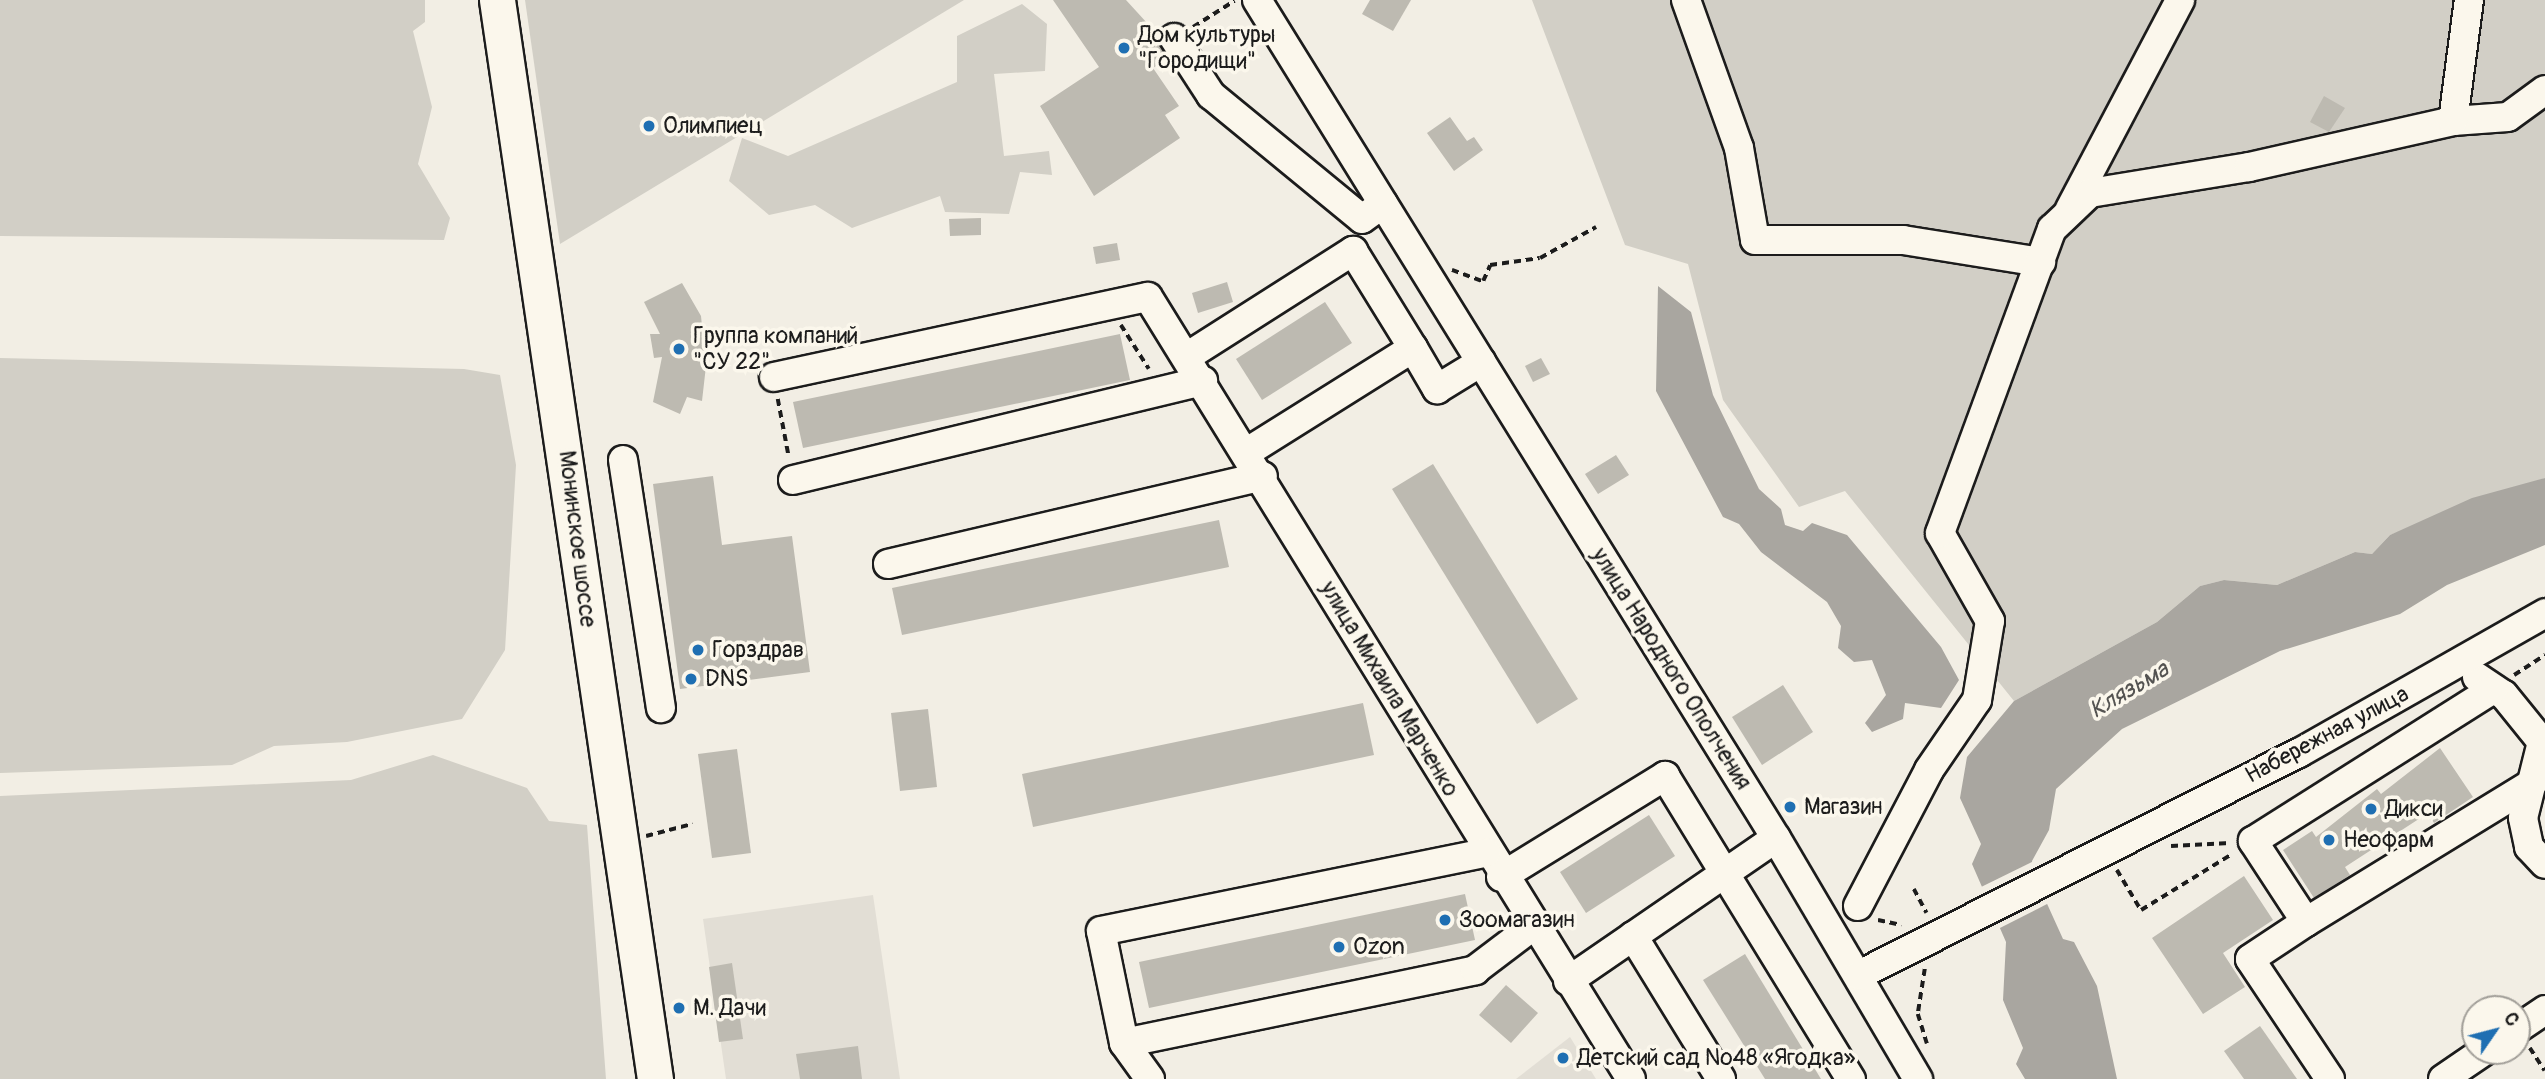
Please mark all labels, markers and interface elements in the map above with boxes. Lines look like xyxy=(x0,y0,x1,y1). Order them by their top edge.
place label: Дом культуры "Городищи" xyxy=(1138,21,1276,75)
marker: Дом культуры "Городищи" xyxy=(1116,40,1132,56)
place label: Олимпиец xyxy=(663,112,763,140)
marker: Олимпиец xyxy=(641,118,657,134)
place label: Группа компаний "СУ 22" xyxy=(693,322,858,376)
marker: Группа компаний "СУ 22" xyxy=(671,341,687,357)
street label: Монинское шоссе xyxy=(552,449,602,629)
street label: улица Народного Ополчения xyxy=(1585,543,1757,795)
street label: улица Михаила Марченко xyxy=(1314,576,1464,802)
place label: Горздрав xyxy=(712,636,804,664)
marker: Горздрав xyxy=(690,642,706,658)
water label: Клязьма xyxy=(2084,655,2174,725)
place label: DNS xyxy=(705,665,748,693)
marker: DNS xyxy=(683,671,699,687)
street label: Набережная улица xyxy=(2240,680,2414,790)
place label: Магазин xyxy=(1804,793,1883,821)
place label: Дикси xyxy=(2385,795,2443,823)
marker: Магазин xyxy=(1782,799,1798,815)
marker: Дикси xyxy=(2363,801,2379,817)
place label: Неофарм xyxy=(2343,826,2434,854)
marker: Неофарм xyxy=(2321,832,2337,848)
place label: Зоомагазин xyxy=(1459,906,1575,934)
marker: Зоомагазин xyxy=(1437,912,1453,928)
place label: Ozon xyxy=(1353,933,1405,961)
marker: Ozon xyxy=(1331,939,1347,955)
place label: М. Дачи xyxy=(693,994,766,1022)
north arrow xyxy=(2461,995,2531,1065)
marker: М. Дачи xyxy=(671,1000,687,1016)
text: С xyxy=(2498,1007,2525,1031)
place label: Детский сад №48 «Ягодка» xyxy=(1577,1044,1855,1072)
marker: Детский сад №48 «Ягодка» xyxy=(1555,1050,1571,1066)

